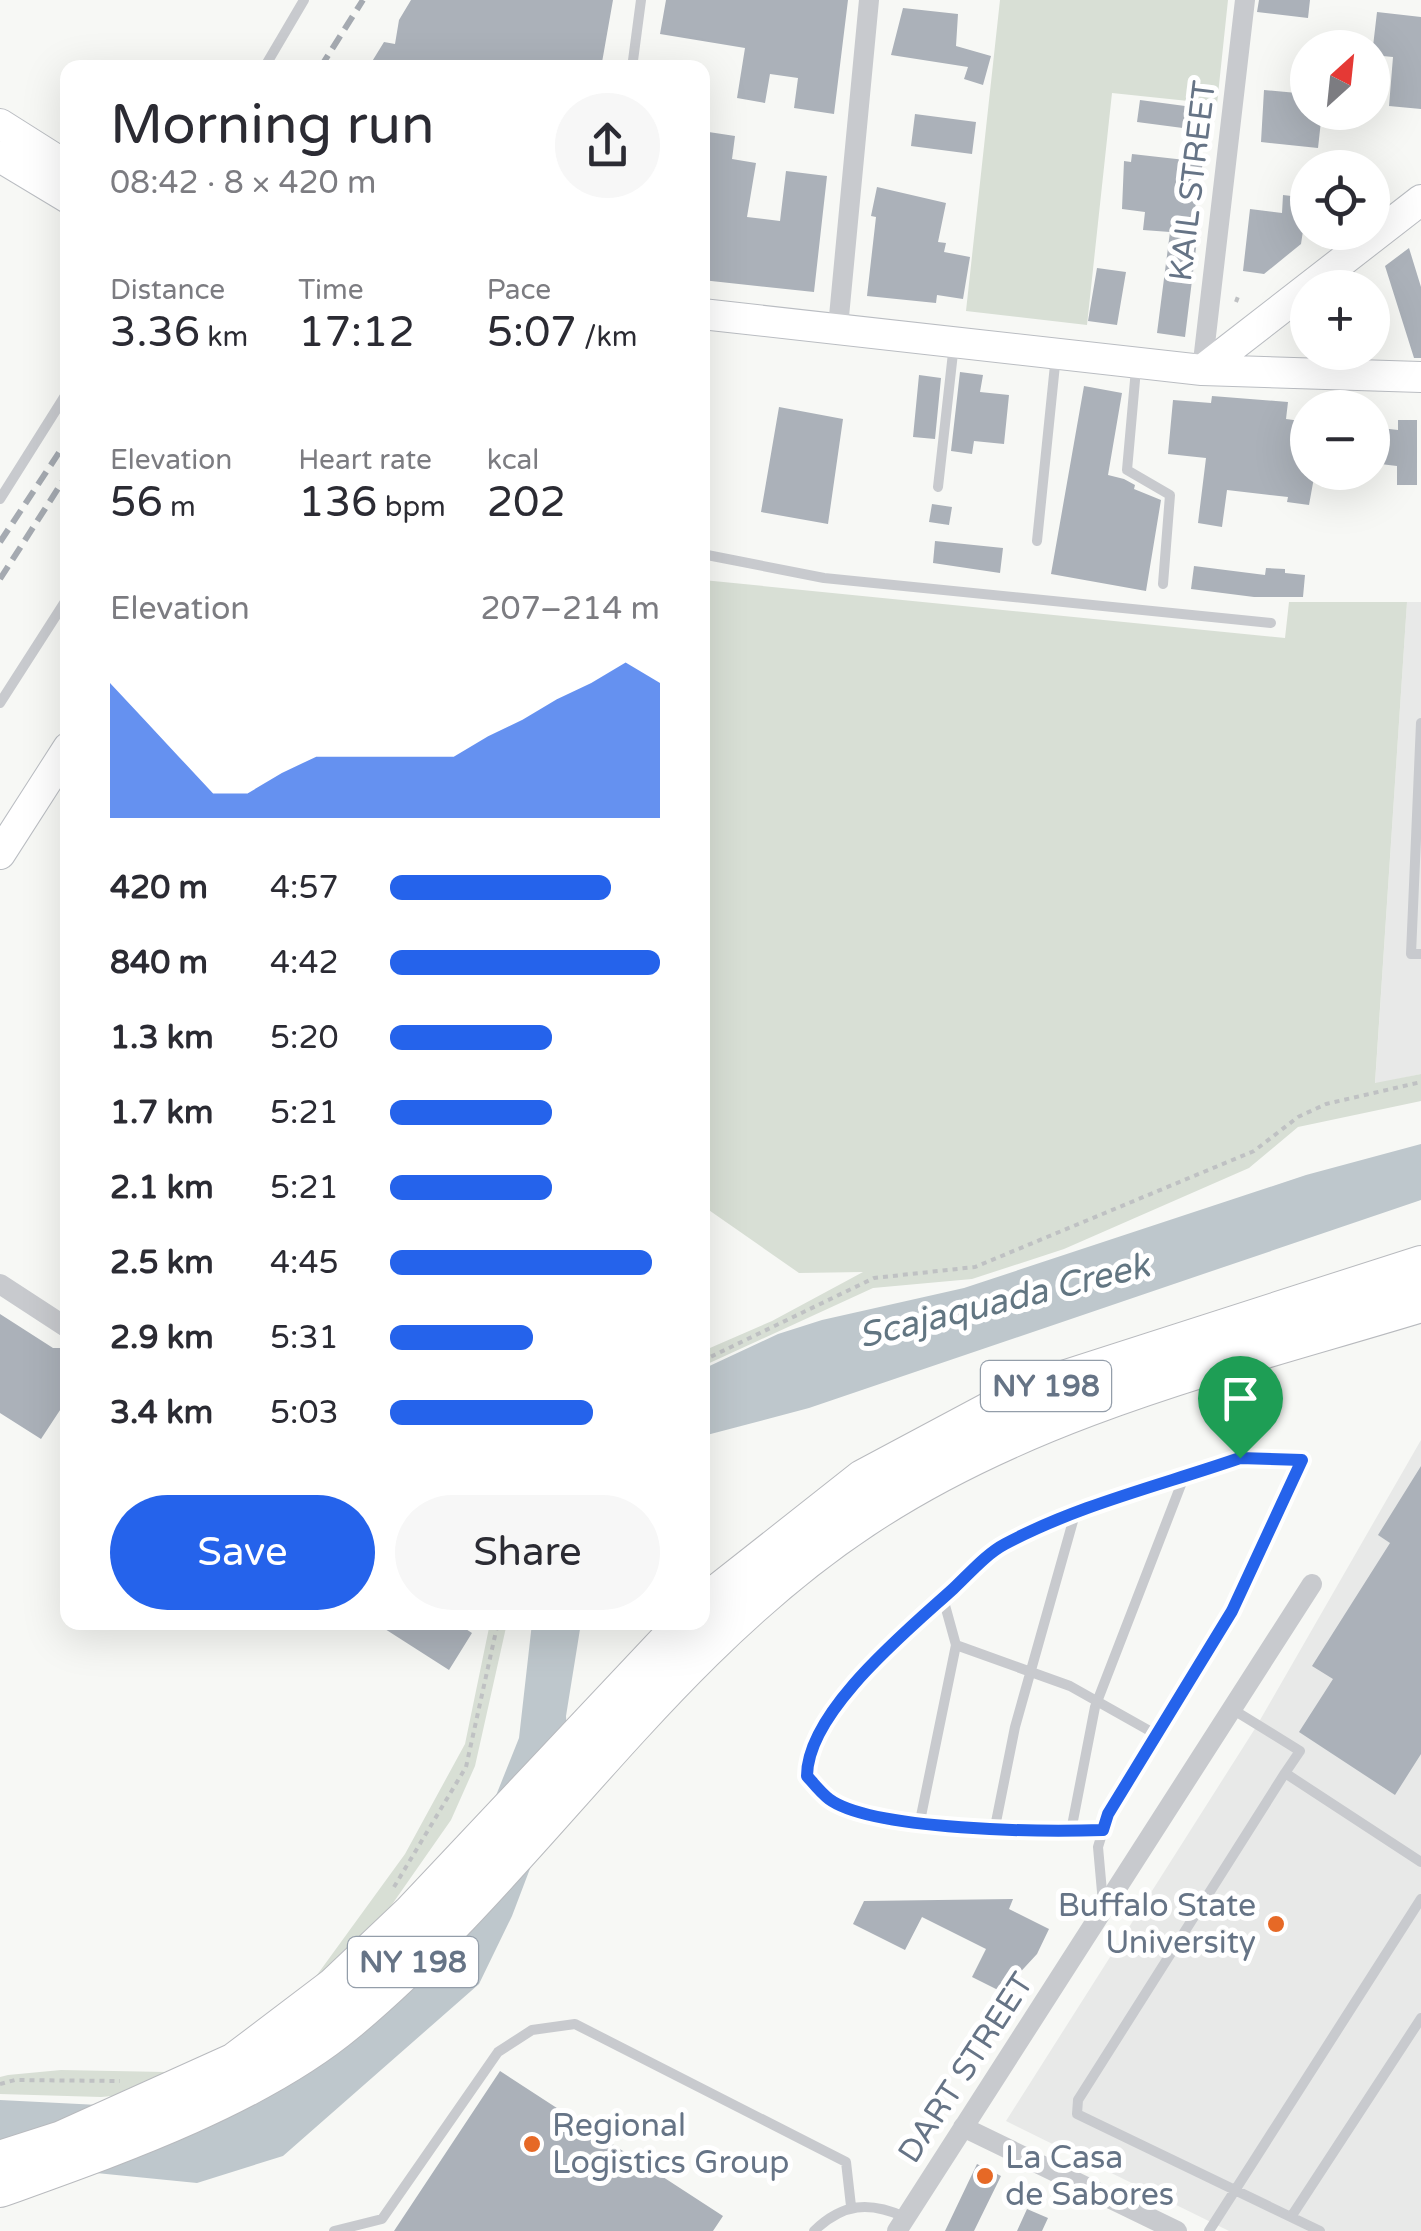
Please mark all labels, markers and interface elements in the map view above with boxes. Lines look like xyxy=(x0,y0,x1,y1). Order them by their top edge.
north arrow xyxy=(1290,30,1390,130)
map controls xyxy=(1290,30,1390,490)
street label: KAIL STREET xyxy=(1162,78,1224,283)
text: Morning run xyxy=(110,93,435,159)
button: share xyxy=(555,93,660,198)
button: locate xyxy=(1290,150,1390,250)
text: 08:42 · 8 × 420 m xyxy=(110,164,376,202)
button: + xyxy=(1290,270,1390,370)
text: Distance xyxy=(110,273,225,307)
text: Time xyxy=(298,273,364,307)
text: Pace xyxy=(487,273,551,307)
text: 3.36 xyxy=(110,307,200,358)
text: 17:12 xyxy=(298,307,415,358)
text: 5:07 xyxy=(487,307,577,358)
text: km xyxy=(200,320,248,354)
text: /km xyxy=(577,320,637,354)
button: − xyxy=(1290,390,1390,490)
text: Elevation xyxy=(110,443,232,477)
text: Heart rate xyxy=(298,443,432,477)
text: kcal xyxy=(487,443,539,477)
text: 56 xyxy=(110,477,163,528)
text: 136 xyxy=(298,477,377,528)
text: 202 xyxy=(487,477,566,528)
text: m xyxy=(163,490,196,524)
text: bpm xyxy=(377,490,446,524)
text: Elevation xyxy=(110,590,250,628)
text: 207–214 m xyxy=(480,590,660,628)
text: 420 m xyxy=(110,869,208,907)
text: 4:57 xyxy=(270,869,339,907)
text: 840 m xyxy=(110,944,208,982)
text: 4:42 xyxy=(270,944,339,982)
text: 1.3 km xyxy=(110,1019,214,1057)
text: 5:20 xyxy=(270,1019,339,1057)
text: 1.7 km xyxy=(110,1094,213,1132)
text: 5:21 xyxy=(270,1094,339,1132)
text: 2.1 km xyxy=(110,1169,214,1207)
text: 5:21 xyxy=(270,1169,339,1207)
text: 2.5 km xyxy=(110,1244,214,1282)
text: 4:45 xyxy=(270,1244,339,1282)
water label: Scajaquada Creek xyxy=(854,1244,1157,1357)
text: 2.9 km xyxy=(110,1319,214,1357)
text: 5:31 xyxy=(270,1319,339,1357)
pin xyxy=(1198,1356,1283,1459)
road number: NY 198 xyxy=(981,1361,1111,1411)
icon: arrive xyxy=(1213,1371,1268,1426)
text: 3.4 km xyxy=(110,1394,213,1432)
text: 5:03 xyxy=(270,1394,339,1432)
button: Save xyxy=(110,1495,375,1610)
button: Share xyxy=(395,1495,660,1610)
place label: Buffalo State University xyxy=(1058,1887,1256,1962)
marker: Buffalo State University xyxy=(1265,1913,1287,1935)
road number: NY 198 xyxy=(348,1937,478,1987)
street label: DART STREET xyxy=(890,1965,1042,2170)
place label: Regional Logistics Group xyxy=(552,2107,789,2182)
marker: Regional Logistics Group xyxy=(521,2133,543,2155)
place label: La Casa de Sabores xyxy=(1005,2139,1174,2214)
marker: La Casa de Sabores xyxy=(974,2165,996,2187)

